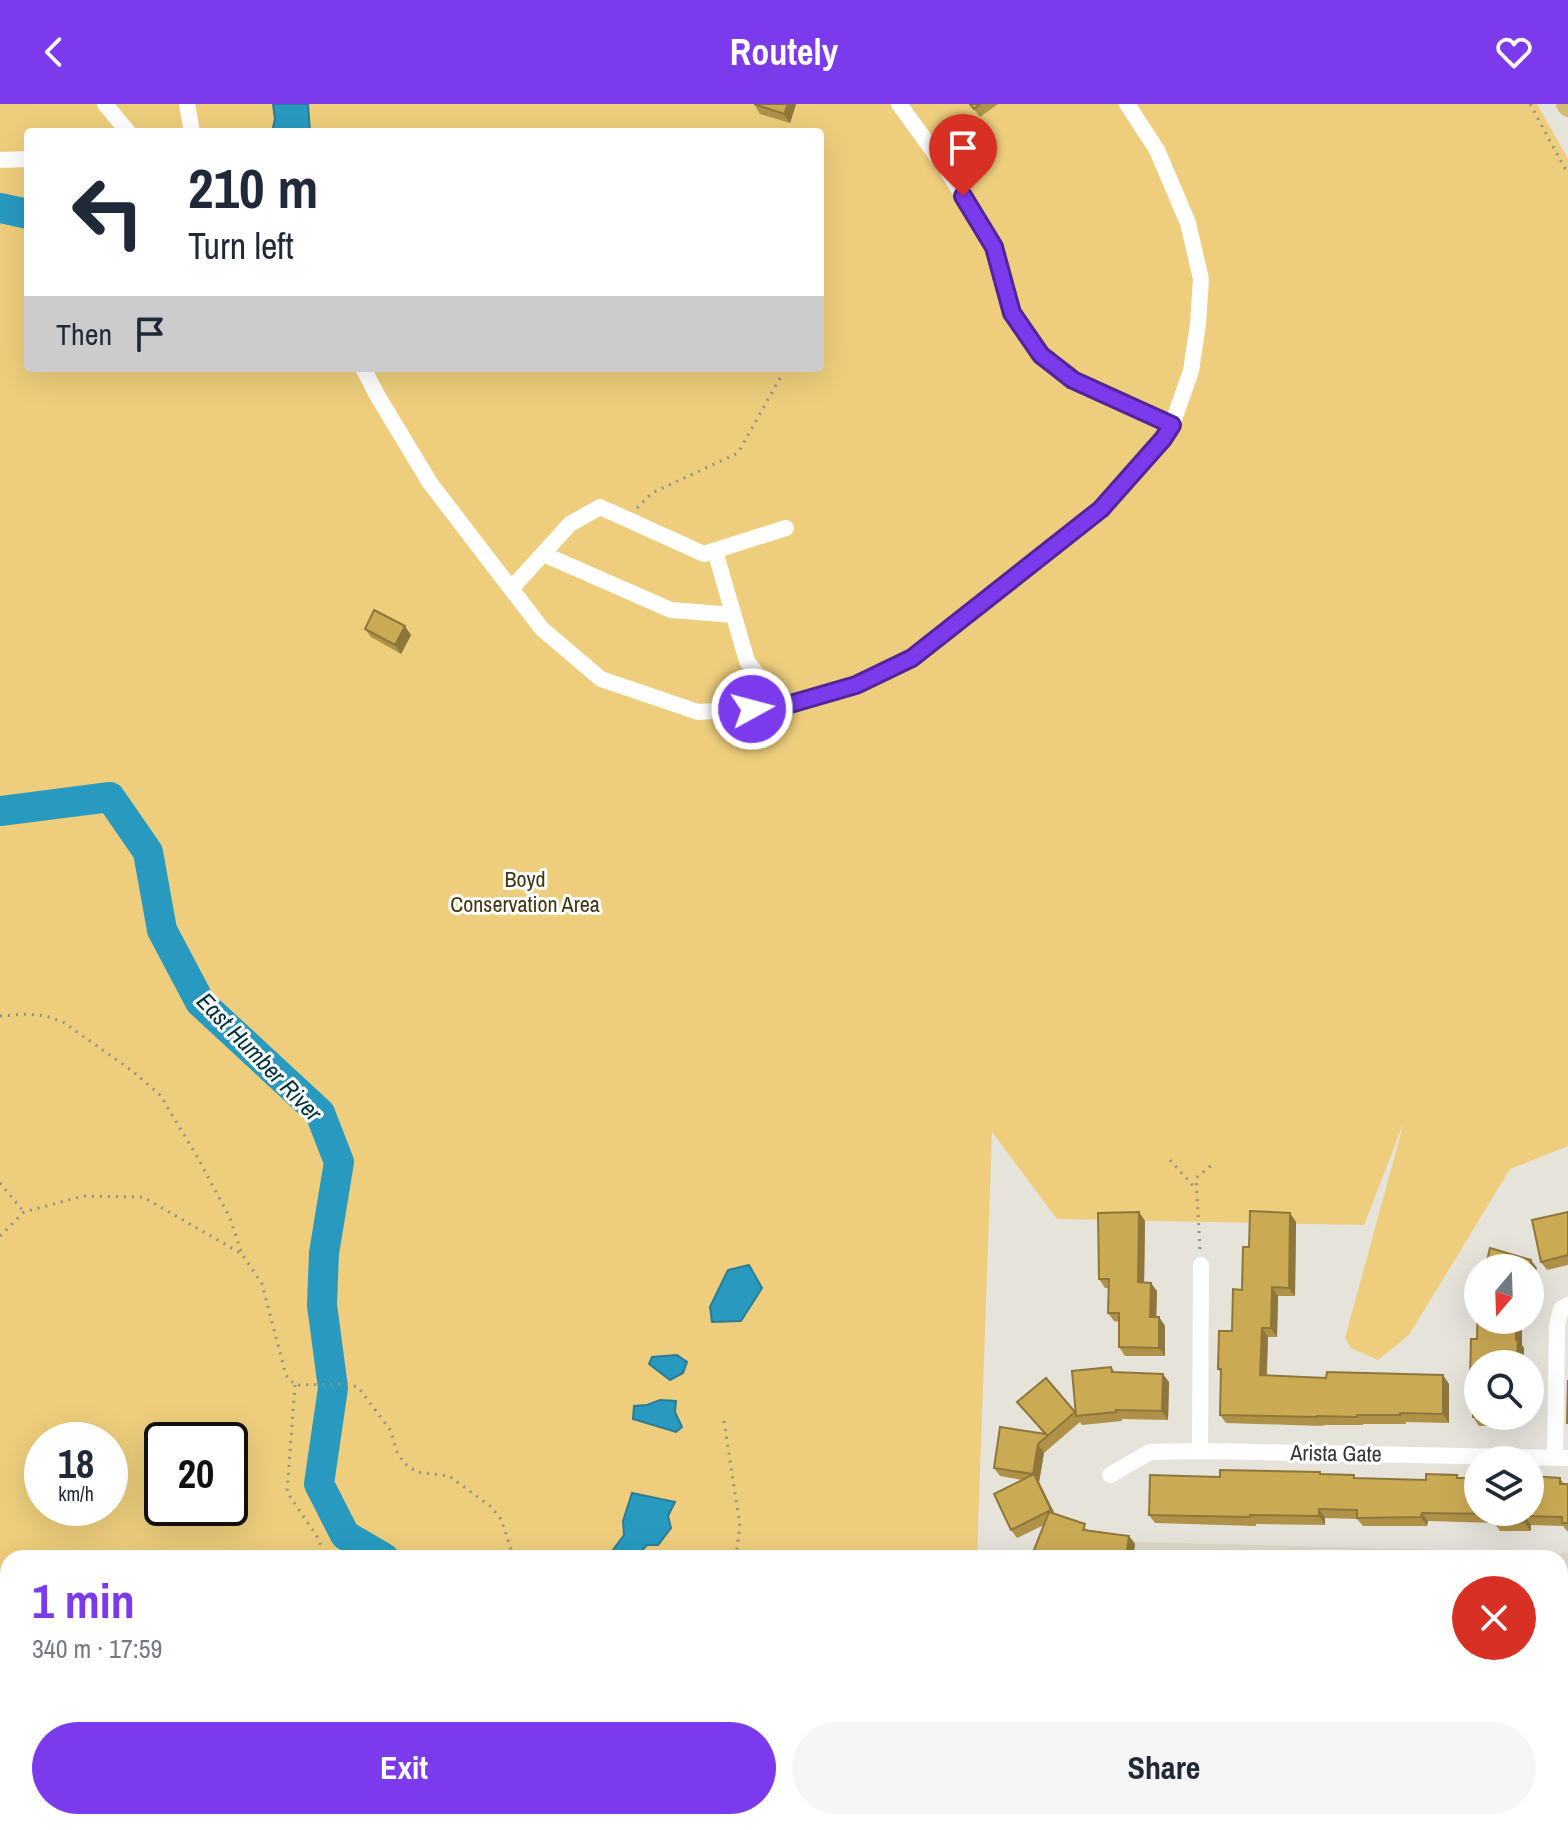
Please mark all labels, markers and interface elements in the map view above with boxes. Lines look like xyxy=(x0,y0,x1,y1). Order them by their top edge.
text: Routely xyxy=(730,28,838,76)
icon: back xyxy=(32,30,76,74)
icon: heart xyxy=(1492,30,1536,74)
pin xyxy=(929,114,997,196)
icon: arrive xyxy=(941,126,985,170)
text: 210 m xyxy=(188,150,318,225)
icon: left xyxy=(56,160,160,264)
text: Turn left xyxy=(188,222,294,270)
icon: arrive xyxy=(128,312,172,356)
text: Then xyxy=(56,314,112,354)
position arrow xyxy=(710,667,794,751)
park label: Boyd Conservation Area xyxy=(450,864,600,919)
water label: East Humber River xyxy=(190,985,330,1129)
north arrow xyxy=(1464,1254,1544,1334)
map controls xyxy=(1464,1254,1544,1526)
button: search xyxy=(1464,1350,1544,1430)
speed limit sign: 20 xyxy=(144,1422,248,1526)
text: 18 xyxy=(58,1437,94,1490)
street label: Arista Gate xyxy=(1289,1437,1382,1469)
button: layers xyxy=(1464,1446,1544,1526)
text: km/h xyxy=(58,1480,94,1507)
text: 1 min xyxy=(32,1568,135,1633)
button: close xyxy=(1452,1576,1536,1660)
text: 340 m · 17:59 xyxy=(32,1631,162,1666)
button: Exit xyxy=(32,1722,776,1814)
button: Share xyxy=(792,1722,1536,1814)

